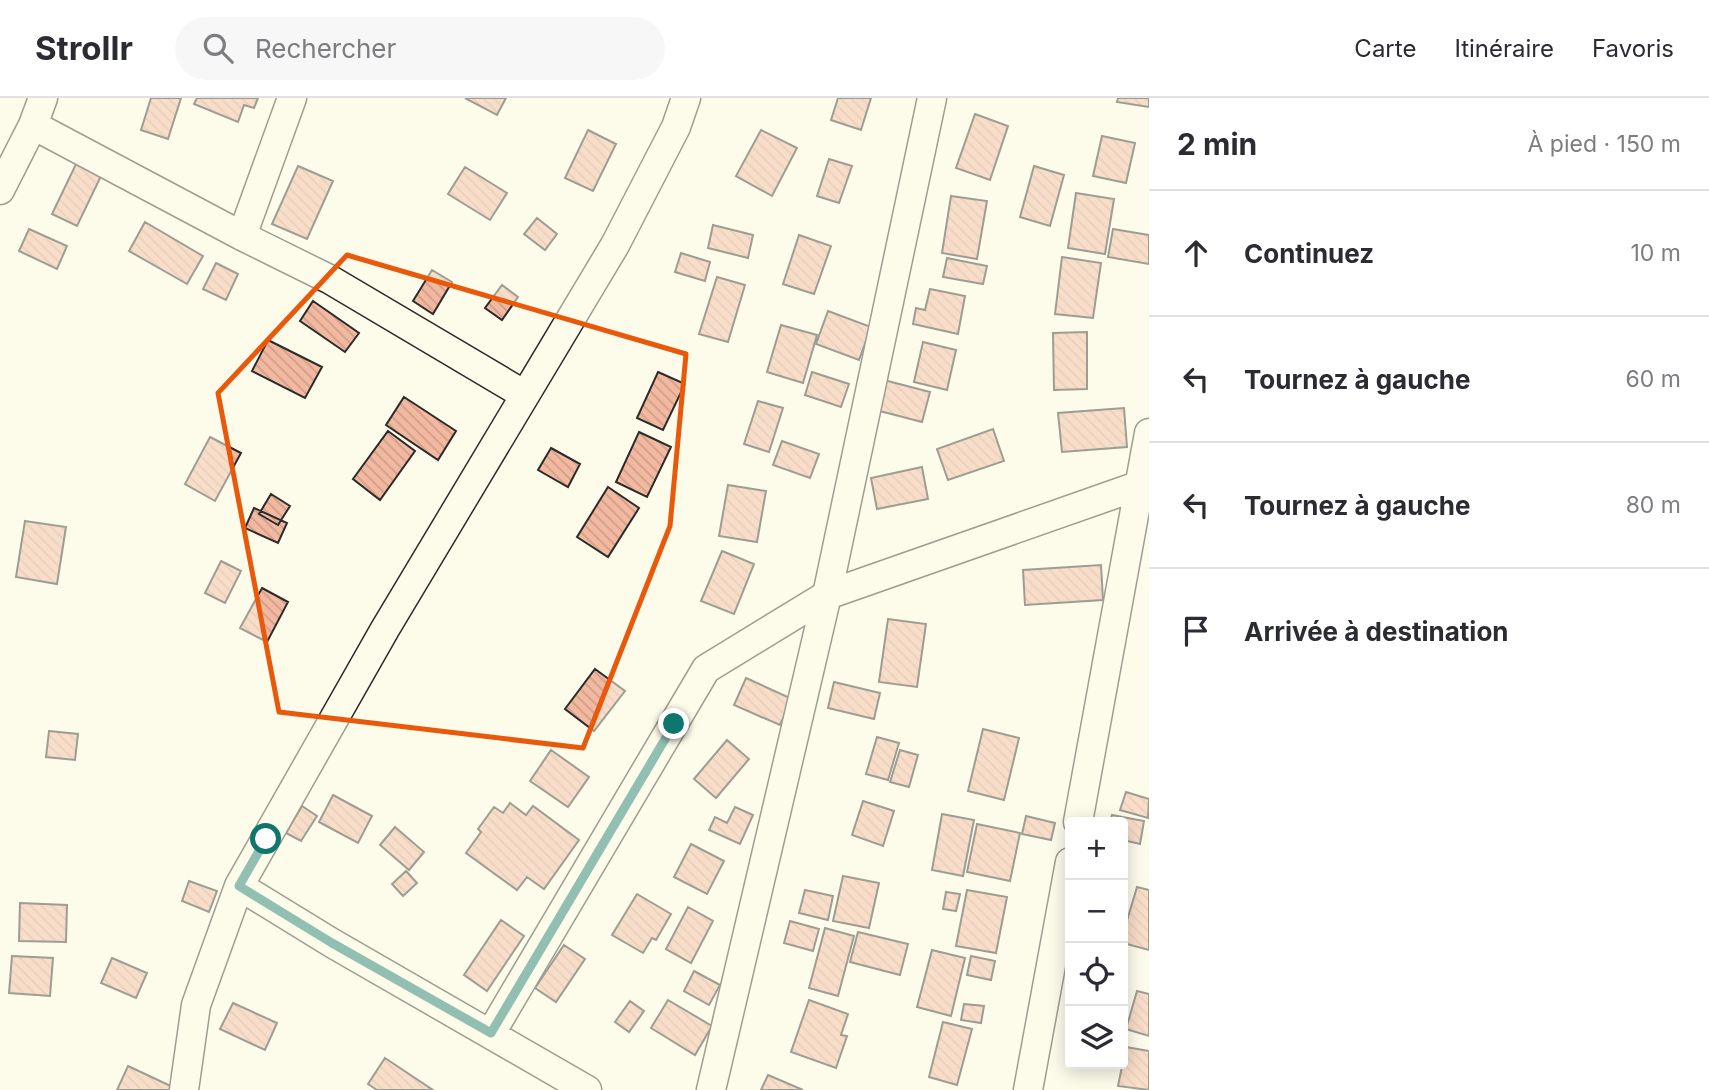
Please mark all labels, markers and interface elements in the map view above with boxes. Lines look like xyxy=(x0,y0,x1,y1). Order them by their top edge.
search box xyxy=(175,17,665,80)
text: Strollr xyxy=(35,28,133,68)
icon: search xyxy=(199,29,237,67)
text: Rechercher xyxy=(255,33,396,64)
text: Carte xyxy=(1354,34,1416,63)
text: Itinéraire xyxy=(1454,34,1554,63)
text: Favoris xyxy=(1592,34,1674,63)
text: 2 min xyxy=(1177,126,1257,162)
text: À pied · 150 m xyxy=(1527,130,1681,158)
icon: ahead xyxy=(1177,234,1215,272)
text: Continuez xyxy=(1244,238,1374,269)
text: 10 m xyxy=(1631,239,1681,267)
icon: left xyxy=(1177,360,1215,398)
text: Tournez à gauche xyxy=(1244,364,1470,395)
text: 60 m xyxy=(1626,365,1681,393)
icon: left xyxy=(1177,486,1215,524)
text: Tournez à gauche xyxy=(1244,490,1470,521)
text: 80 m xyxy=(1626,491,1681,519)
icon: arrive xyxy=(1177,612,1215,650)
text: Arrivée à destination xyxy=(1244,616,1509,647)
route end xyxy=(658,708,689,739)
map controls xyxy=(1065,817,1128,1069)
button: + xyxy=(1065,817,1128,880)
route start xyxy=(250,823,281,854)
button: − xyxy=(1065,880,1128,943)
button: locate xyxy=(1065,943,1128,1006)
button: layers xyxy=(1065,1006,1128,1069)

